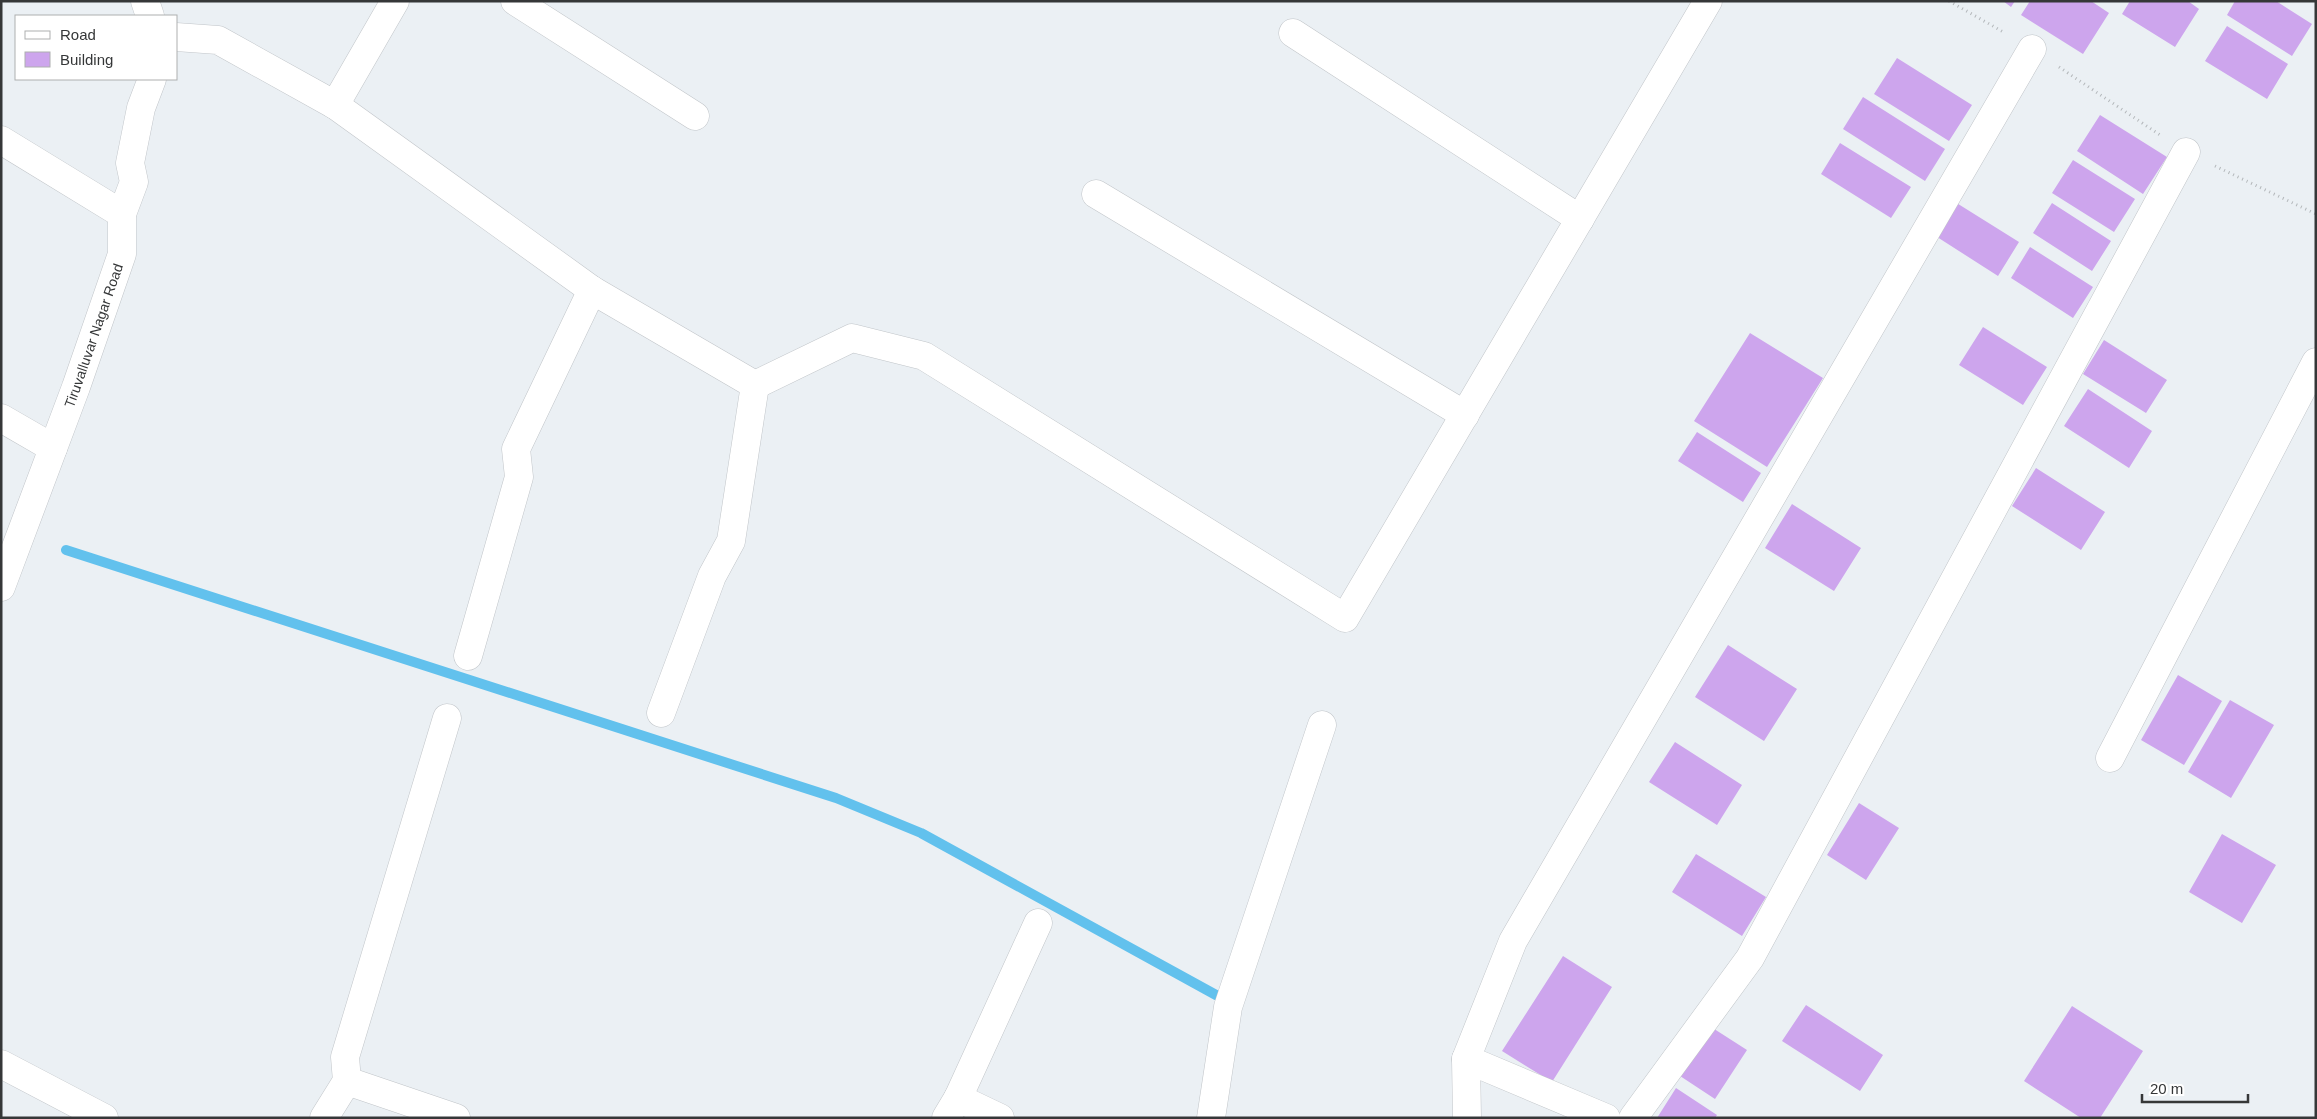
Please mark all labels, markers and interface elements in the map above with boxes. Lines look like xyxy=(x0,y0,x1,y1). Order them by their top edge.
legend xyxy=(15,15,178,80)
text: Road xyxy=(60,26,96,43)
text: Building xyxy=(60,51,113,68)
street label: Tiruvalluvar Nagar Road xyxy=(61,261,126,410)
scale bar xyxy=(2142,1072,2248,1104)
text: 20 m xyxy=(2150,1080,2183,1097)

